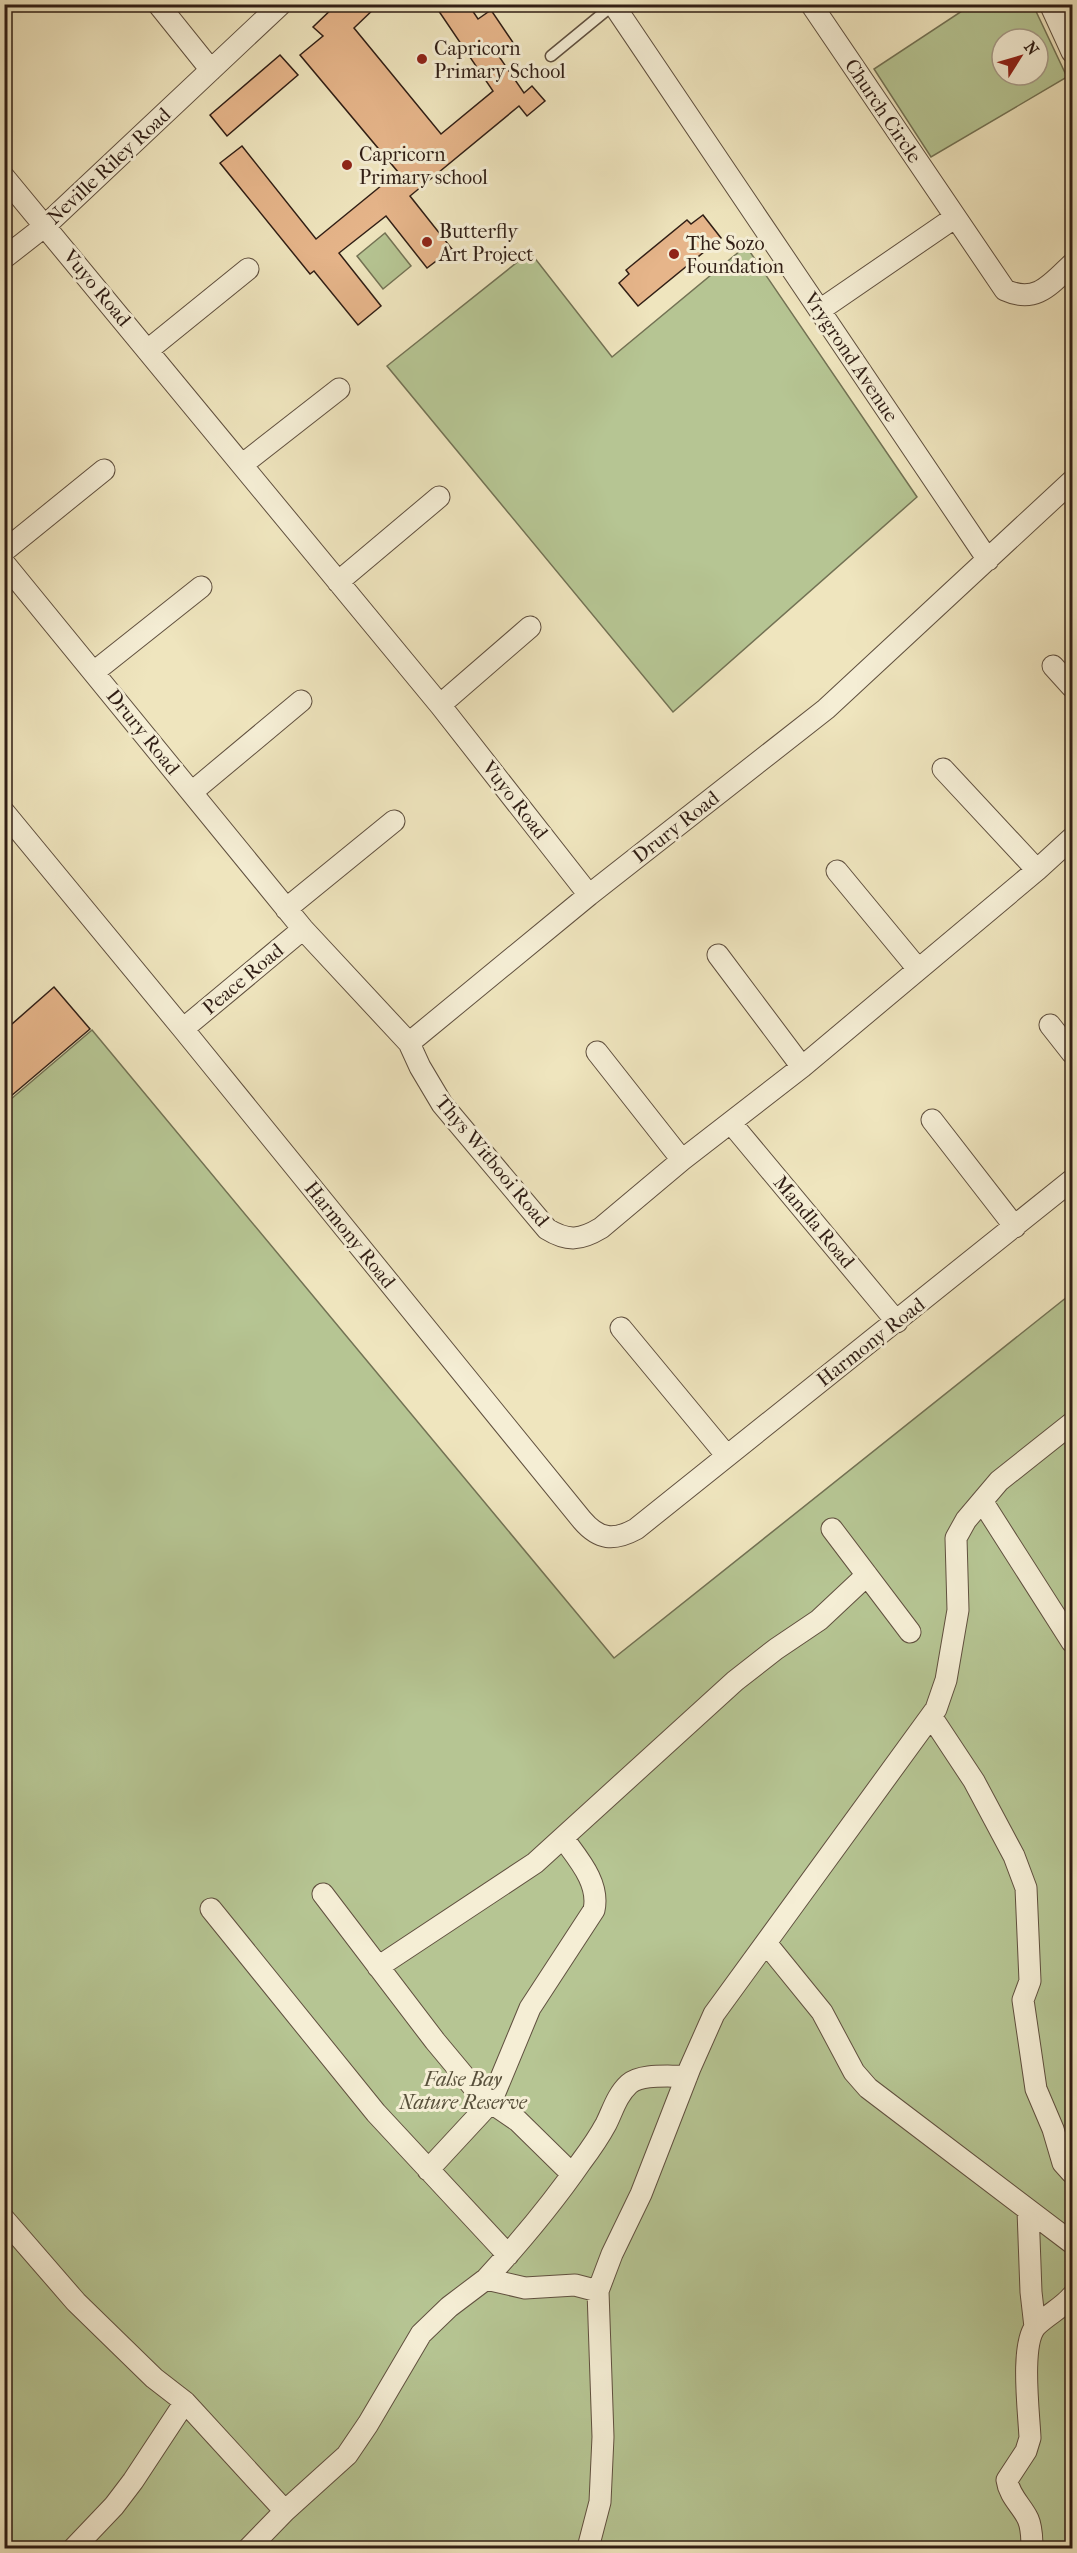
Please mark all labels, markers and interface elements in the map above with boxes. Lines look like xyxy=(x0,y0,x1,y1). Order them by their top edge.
north arrow xyxy=(990,27,1050,87)
place label: Capricorn Primary School xyxy=(434,37,566,83)
text: N xyxy=(1020,38,1043,60)
marker: Capricorn Primary School xyxy=(415,52,429,66)
street label: Church Circle xyxy=(840,55,926,167)
street label: Neville Riley Road xyxy=(43,102,176,229)
place label: Capricorn Primary school xyxy=(359,143,488,189)
marker: Capricorn Primary school xyxy=(340,158,354,172)
place label: Butterfly Art Project xyxy=(438,220,533,266)
place label: The Sozo Foundation xyxy=(686,232,784,278)
marker: Butterfly Art Project xyxy=(420,235,434,249)
street label: Vuyo Road xyxy=(58,244,136,332)
marker: The Sozo Foundation xyxy=(667,247,681,261)
street label: Vrygrond Avenue xyxy=(799,287,903,426)
street label: Drury Road xyxy=(102,685,185,780)
street label: Vuyo Road xyxy=(477,756,553,845)
street label: Drury Road xyxy=(628,786,725,868)
street label: Peace Road xyxy=(198,938,289,1019)
street label: Thys Witbooi Road xyxy=(430,1091,554,1232)
street label: Mandla Road xyxy=(769,1171,860,1274)
street label: Harmony Road xyxy=(300,1177,401,1294)
street label: Harmony Road xyxy=(812,1292,930,1391)
park label: False Bay Nature Reserve xyxy=(398,2068,528,2114)

